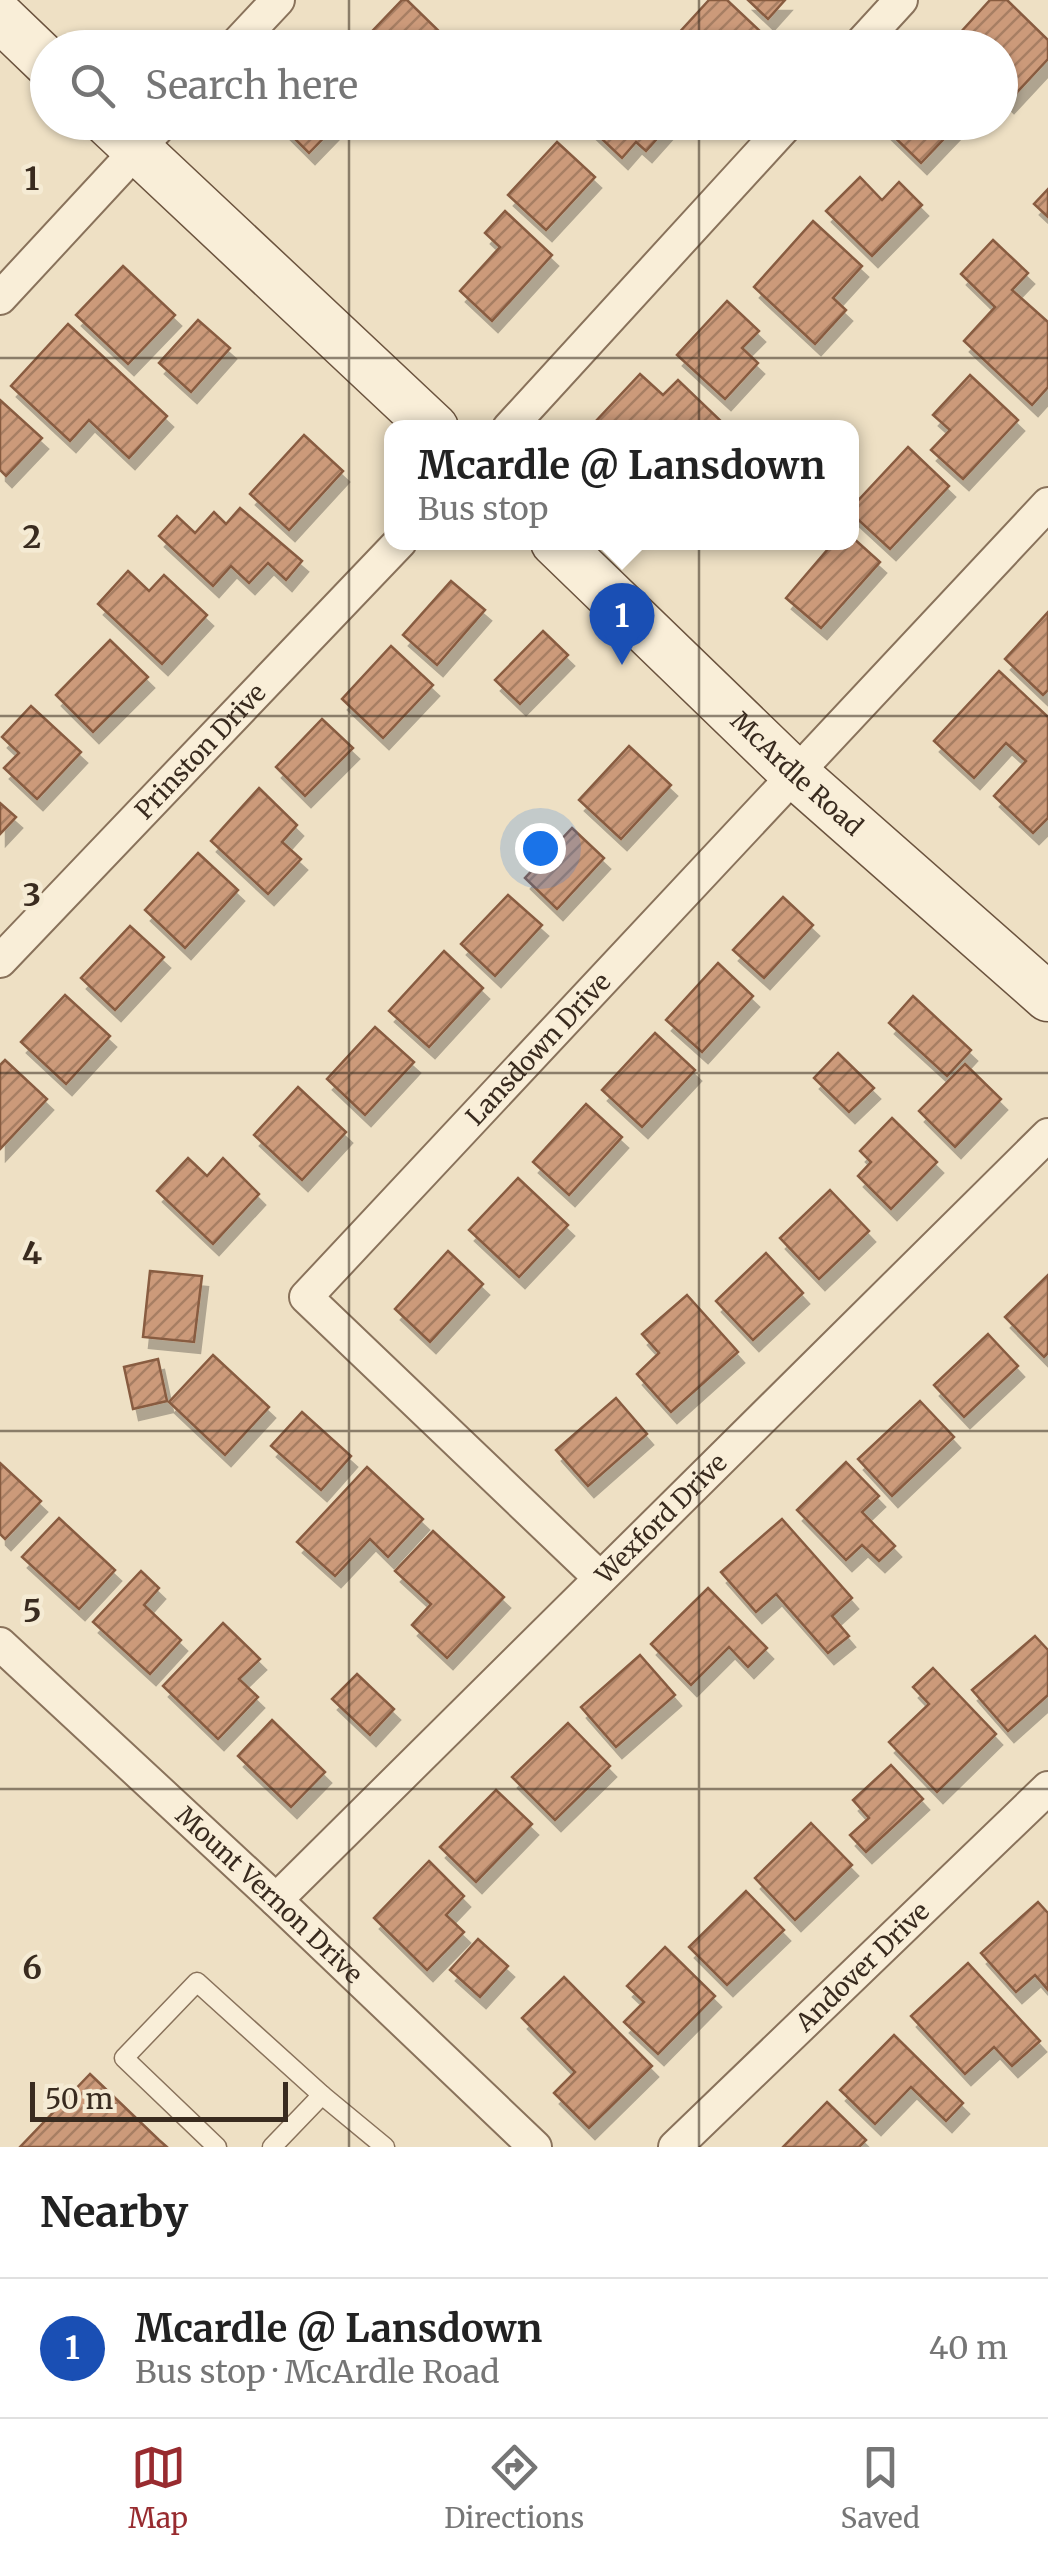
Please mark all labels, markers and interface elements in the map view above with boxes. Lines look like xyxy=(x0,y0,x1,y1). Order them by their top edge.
search box xyxy=(30,30,1018,140)
icon: search xyxy=(65,58,120,113)
text: Search here xyxy=(145,62,358,109)
text: 1 xyxy=(25,159,40,199)
popup xyxy=(384,420,859,550)
text: Mcardle @ Lansdown xyxy=(418,442,825,489)
text: Bus stop xyxy=(418,489,548,529)
text: 2 xyxy=(23,517,41,557)
pin: 1 xyxy=(590,582,654,665)
street label: Prinston Drive xyxy=(128,677,272,826)
street label: McArdle Road xyxy=(724,705,870,842)
your location xyxy=(515,823,566,874)
text: 3 xyxy=(23,875,41,915)
street label: Lansdown Drive xyxy=(459,966,617,1132)
text: 4 xyxy=(22,1233,42,1273)
street label: Wexford Drive xyxy=(588,1447,733,1591)
text: 5 xyxy=(23,1591,41,1631)
street label: Mount Vernon Drive xyxy=(169,1799,369,1990)
street label: Andover Drive xyxy=(788,1895,936,2039)
text: 6 xyxy=(22,1948,42,1988)
scale bar xyxy=(30,2077,288,2122)
text: 50 m xyxy=(45,2081,113,2117)
text: Nearby xyxy=(40,2186,188,2238)
text: Mcardle @ Lansdown xyxy=(135,2305,542,2352)
text: 1 xyxy=(65,2328,80,2368)
text: 40 m xyxy=(929,2328,1008,2368)
text: Bus stop · McArdle Road xyxy=(135,2352,500,2392)
tab: Map xyxy=(128,2440,188,2536)
tab: Directions xyxy=(444,2440,584,2536)
tab: Saved xyxy=(840,2440,920,2536)

